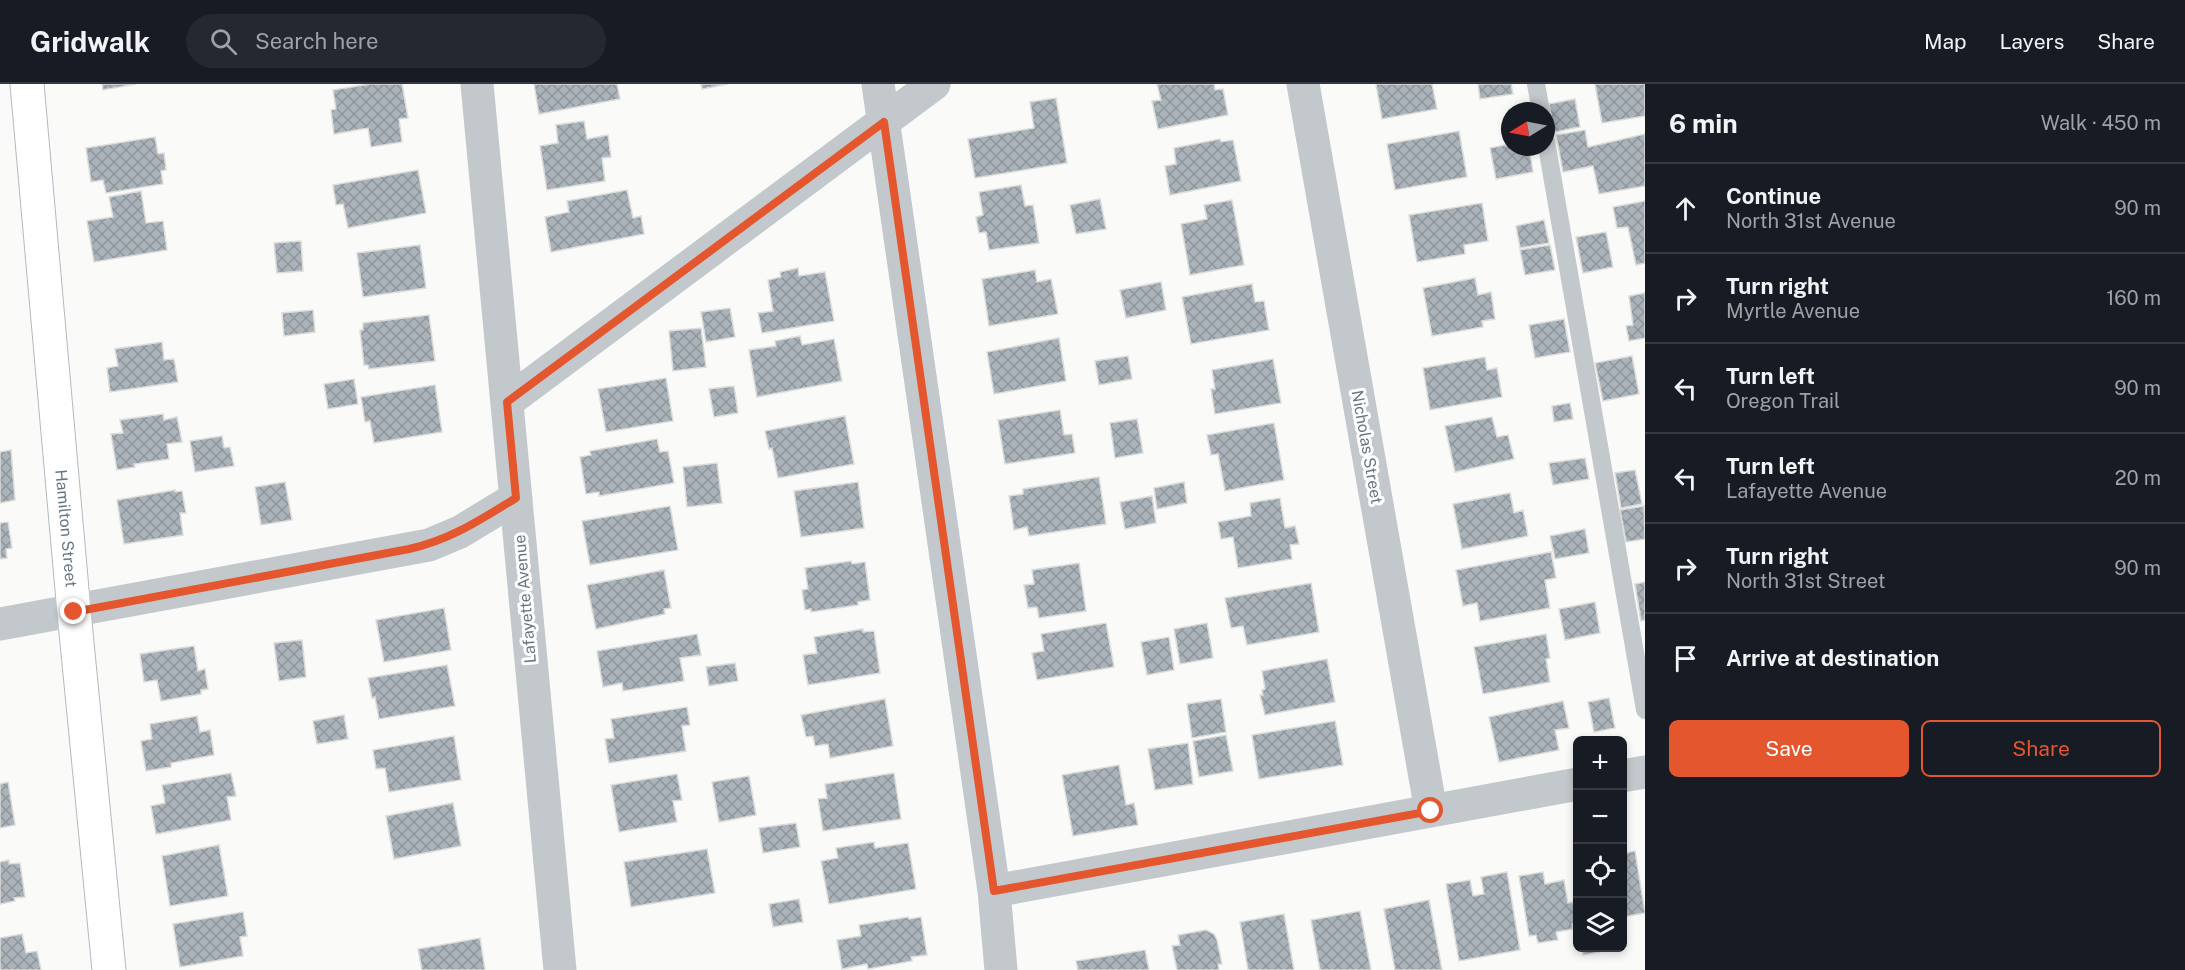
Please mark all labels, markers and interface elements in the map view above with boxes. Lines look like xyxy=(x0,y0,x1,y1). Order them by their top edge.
search box xyxy=(186,14,606,68)
text: Gridwalk xyxy=(30,25,150,58)
icon: search xyxy=(207,25,240,58)
text: Search here xyxy=(255,28,379,54)
text: Map xyxy=(1924,29,1967,54)
text: Layers xyxy=(2000,29,2064,54)
text: Share xyxy=(2097,29,2155,54)
north arrow xyxy=(1501,102,1555,156)
text: 6 min xyxy=(1669,108,1738,139)
text: Walk · 450 m xyxy=(2041,111,2161,135)
text: Continue xyxy=(1726,183,1821,209)
icon: ahead xyxy=(1669,192,1702,225)
text: 90 m xyxy=(2114,196,2161,220)
text: North 31st Avenue xyxy=(1726,209,1896,233)
text: Turn right xyxy=(1726,273,1829,299)
icon: right xyxy=(1669,282,1702,315)
text: 160 m xyxy=(2106,286,2161,310)
text: Myrtle Avenue xyxy=(1726,299,1860,323)
text: Turn left xyxy=(1726,363,1815,389)
icon: left xyxy=(1669,372,1702,405)
text: 90 m xyxy=(2114,376,2161,400)
street label: Nicholas Street xyxy=(1348,389,1386,505)
text: Oregon Trail xyxy=(1726,389,1840,413)
text: Turn left xyxy=(1726,453,1815,479)
icon: left xyxy=(1669,462,1702,495)
text: 20 m xyxy=(2115,466,2161,490)
street label: Hamilton Street xyxy=(52,469,81,588)
text: Lafayette Avenue xyxy=(1726,479,1887,503)
street label: Lafayette Avenue xyxy=(510,534,540,664)
text: Turn right xyxy=(1726,543,1829,569)
icon: right xyxy=(1669,552,1702,585)
text: 90 m xyxy=(2114,556,2161,580)
text: North 31st Street xyxy=(1726,569,1886,593)
route end xyxy=(60,598,86,624)
icon: arrive xyxy=(1669,642,1702,675)
text: Arrive at destination xyxy=(1726,645,1939,671)
button: Save xyxy=(1669,720,1909,777)
button: Share xyxy=(1921,720,2161,777)
map controls xyxy=(1573,736,1627,952)
button: + xyxy=(1573,736,1627,790)
button: − xyxy=(1573,790,1627,844)
route start xyxy=(1417,797,1443,823)
button: locate xyxy=(1573,844,1627,898)
button: layers xyxy=(1573,898,1627,952)

